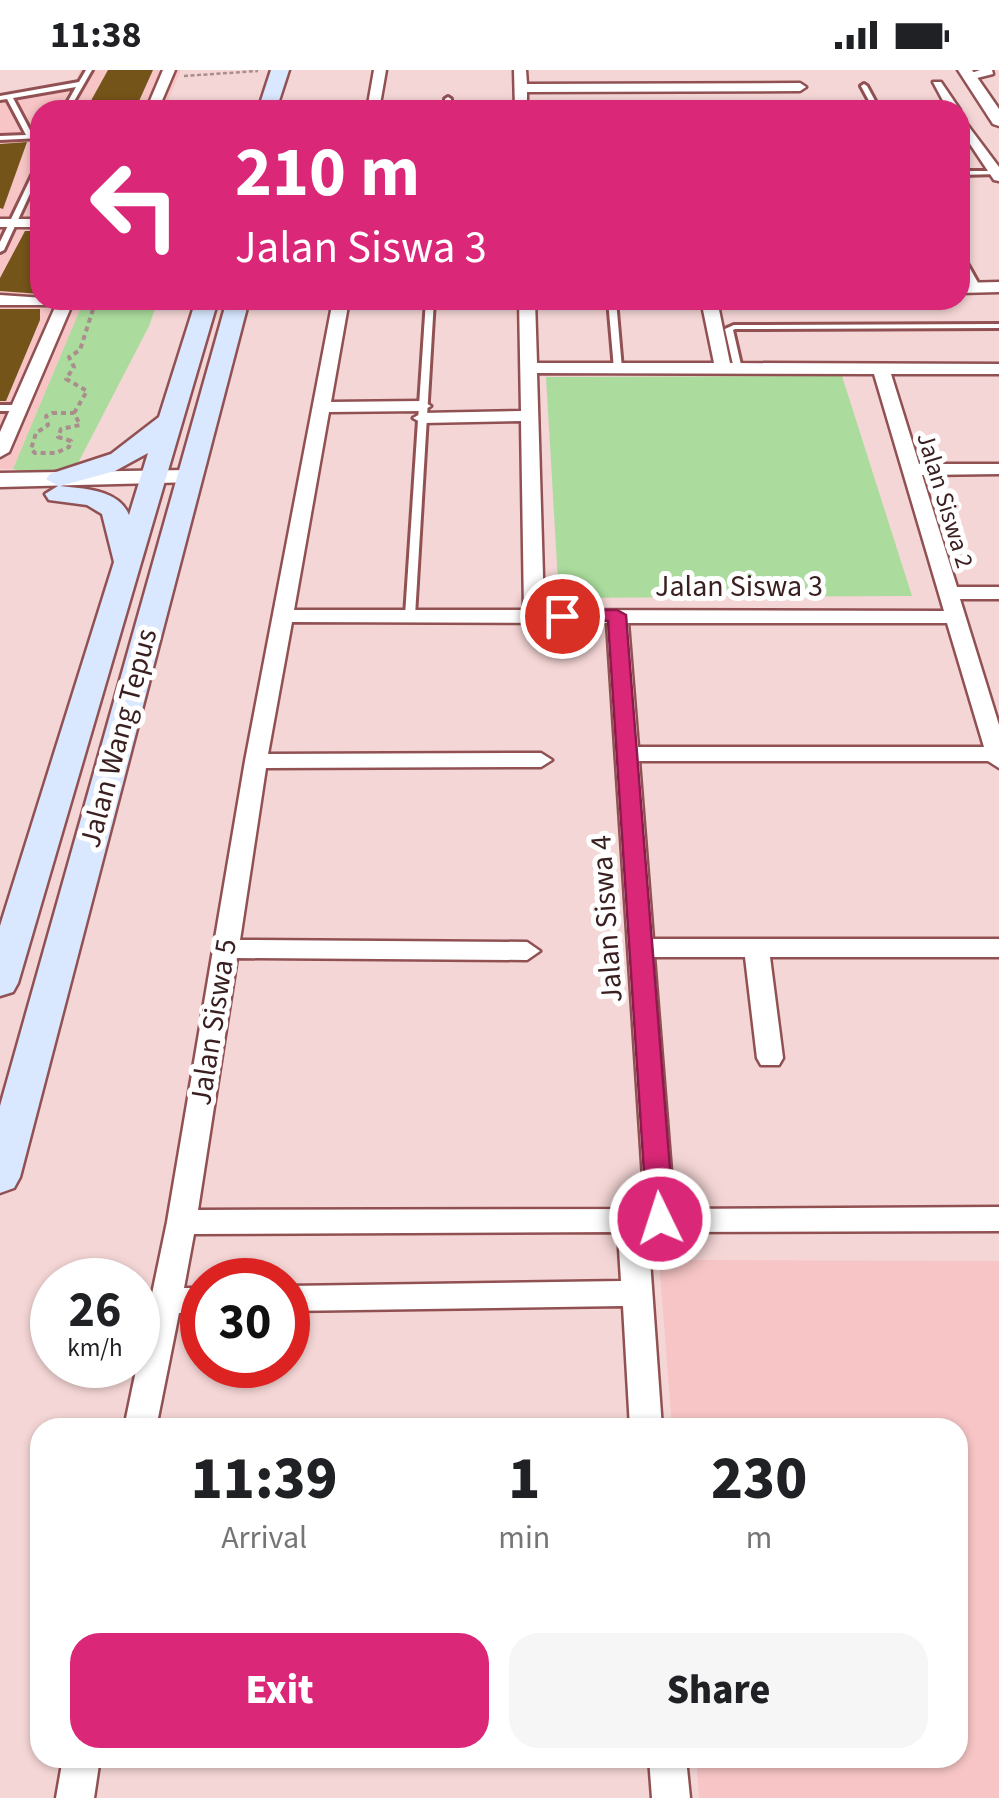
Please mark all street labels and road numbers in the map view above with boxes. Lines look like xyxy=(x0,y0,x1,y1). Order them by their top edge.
street label: Jalan Siswa 2 xyxy=(907,428,983,572)
street label: Jalan Siswa 3 xyxy=(655,565,823,608)
street label: Jalan Wang Tepus xyxy=(69,624,168,852)
street label: Jalan Siswa 4 xyxy=(579,834,634,1004)
street label: Jalan Siswa 5 xyxy=(179,936,248,1108)

